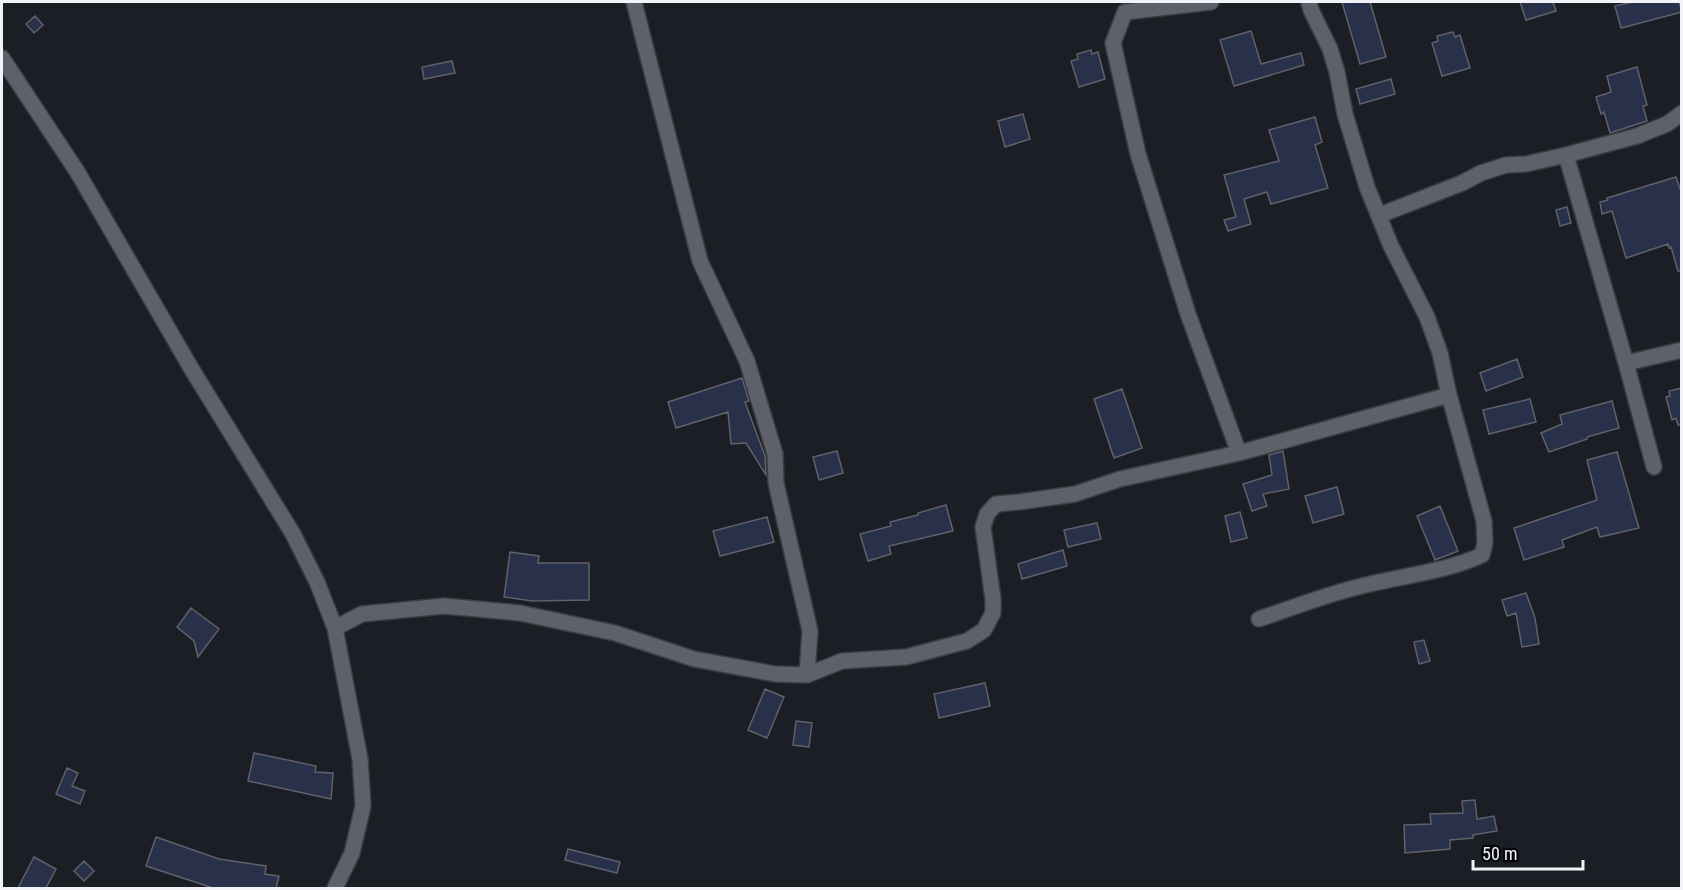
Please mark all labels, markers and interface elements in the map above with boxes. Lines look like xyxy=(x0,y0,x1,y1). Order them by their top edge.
scale bar xyxy=(1473,833,1582,871)
text: 50 m xyxy=(1482,843,1517,864)

